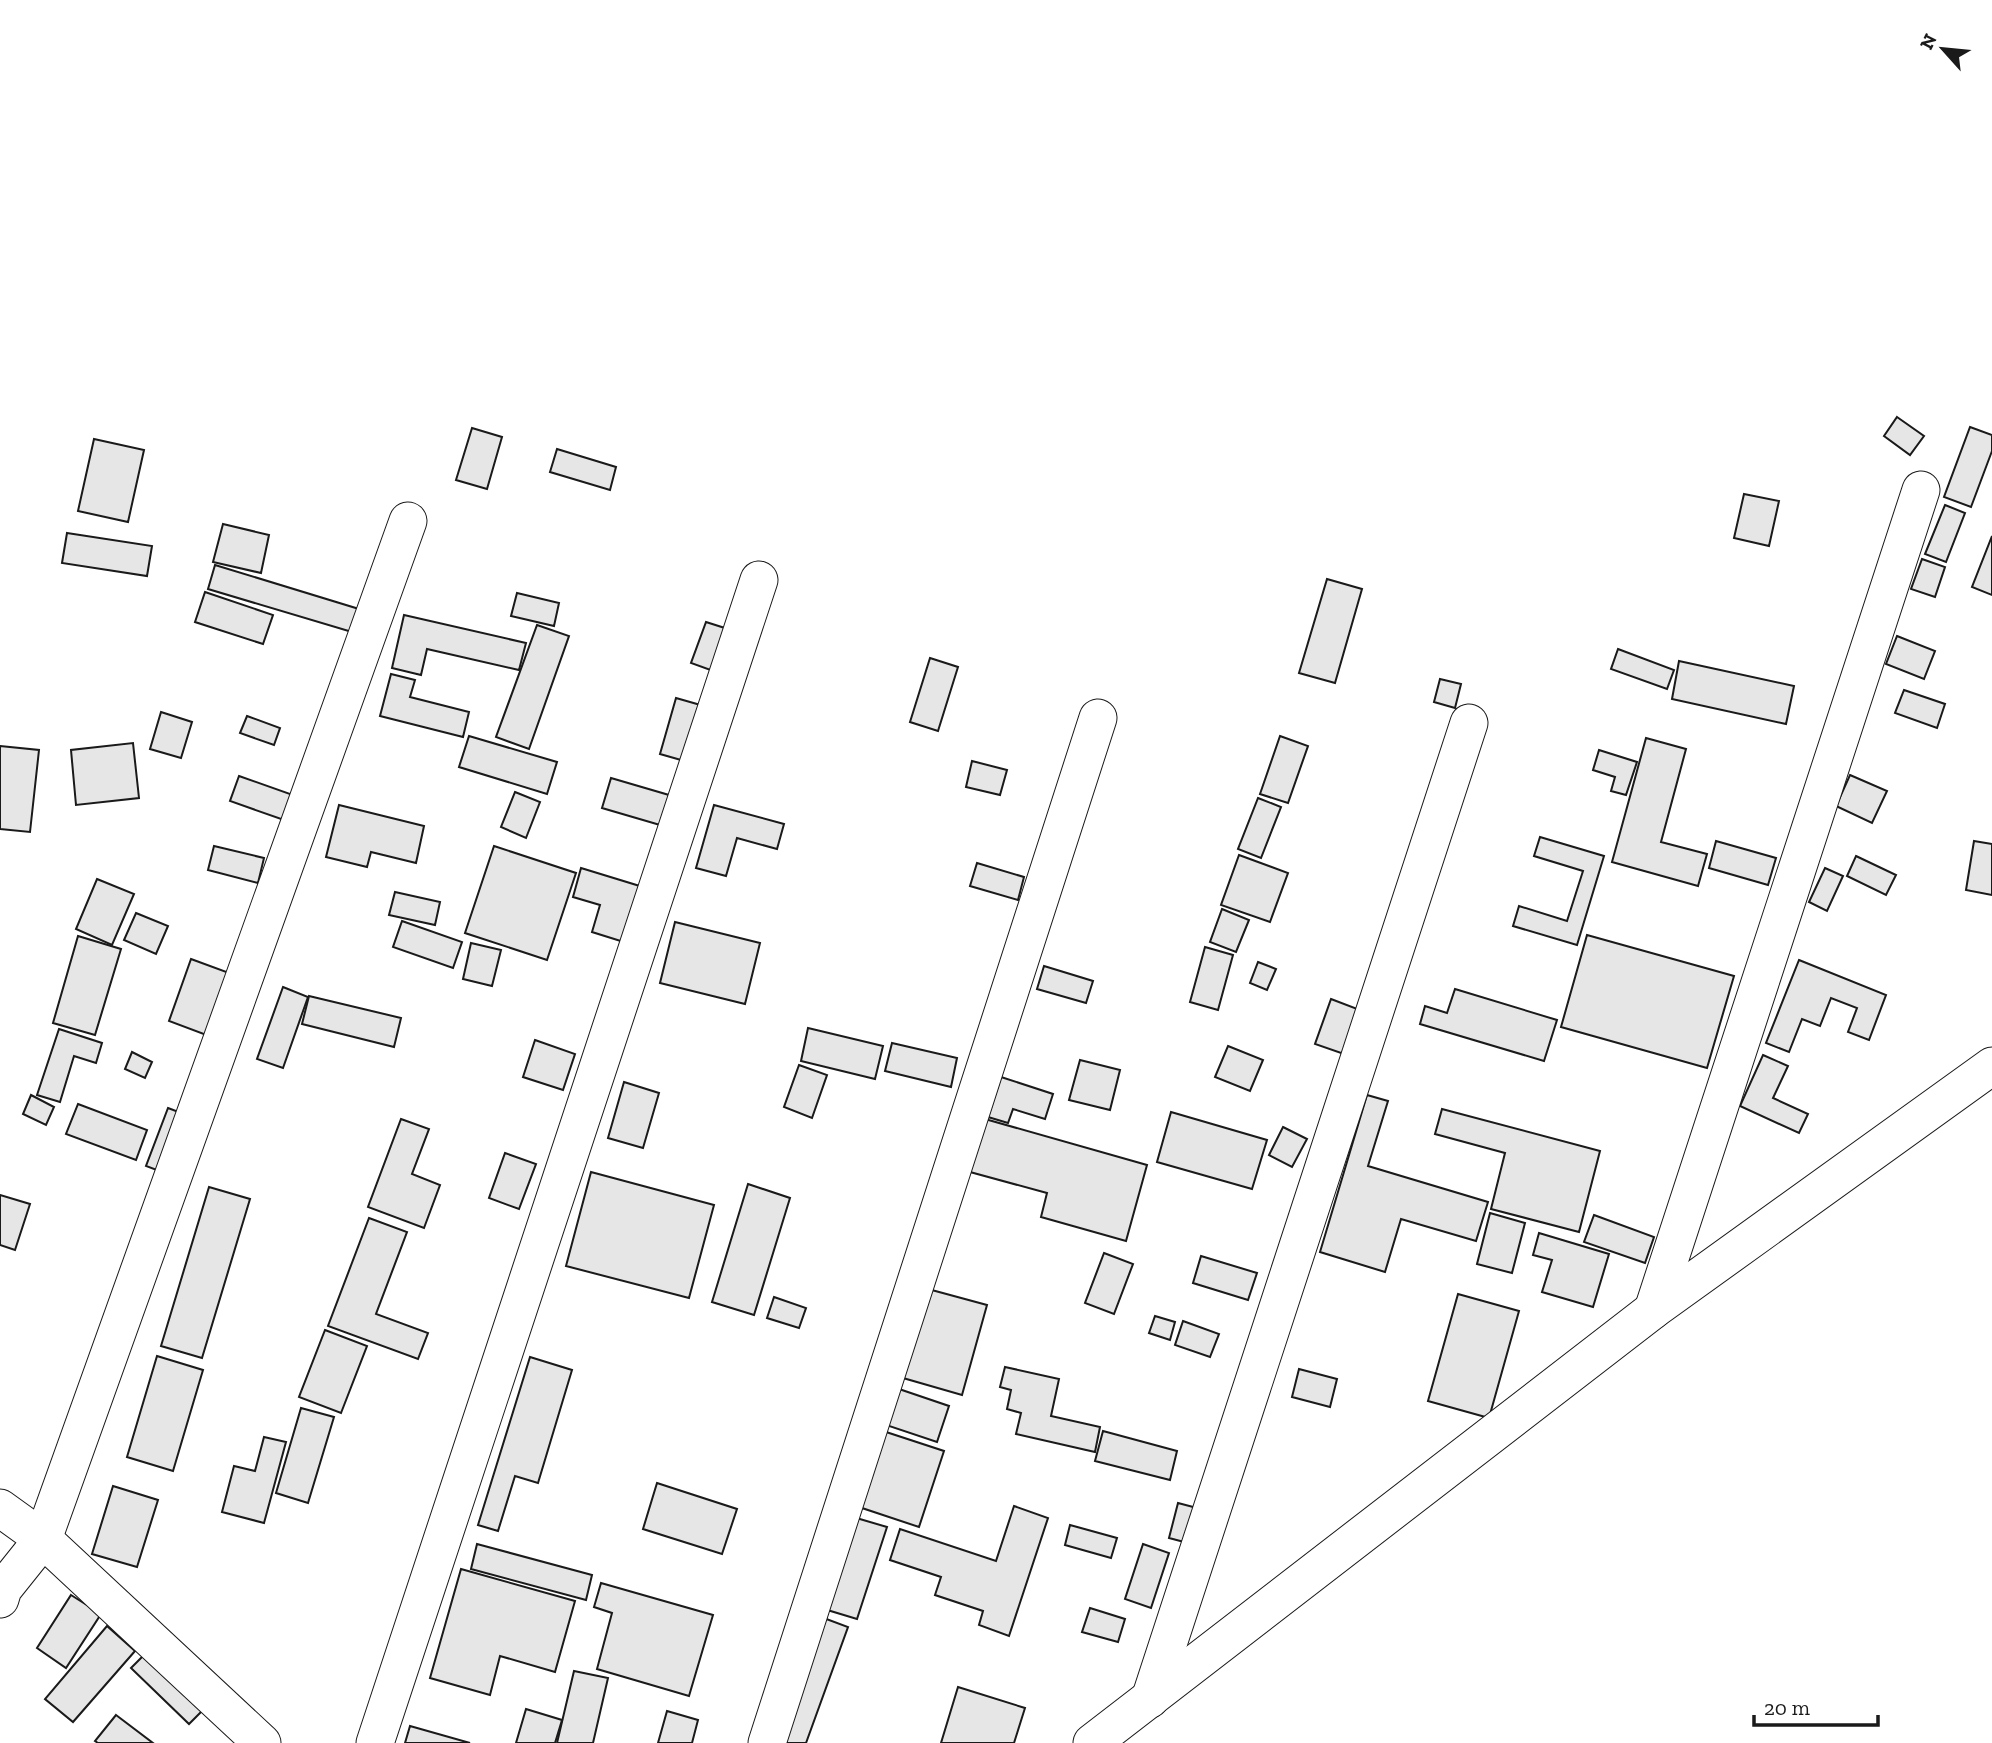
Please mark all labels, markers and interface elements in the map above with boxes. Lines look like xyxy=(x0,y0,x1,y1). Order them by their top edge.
north arrow xyxy=(1908,14,1978,84)
text: N xyxy=(1915,30,1942,53)
scale bar xyxy=(1754,1684,1878,1728)
text: 20 m xyxy=(1764,1695,1810,1720)

